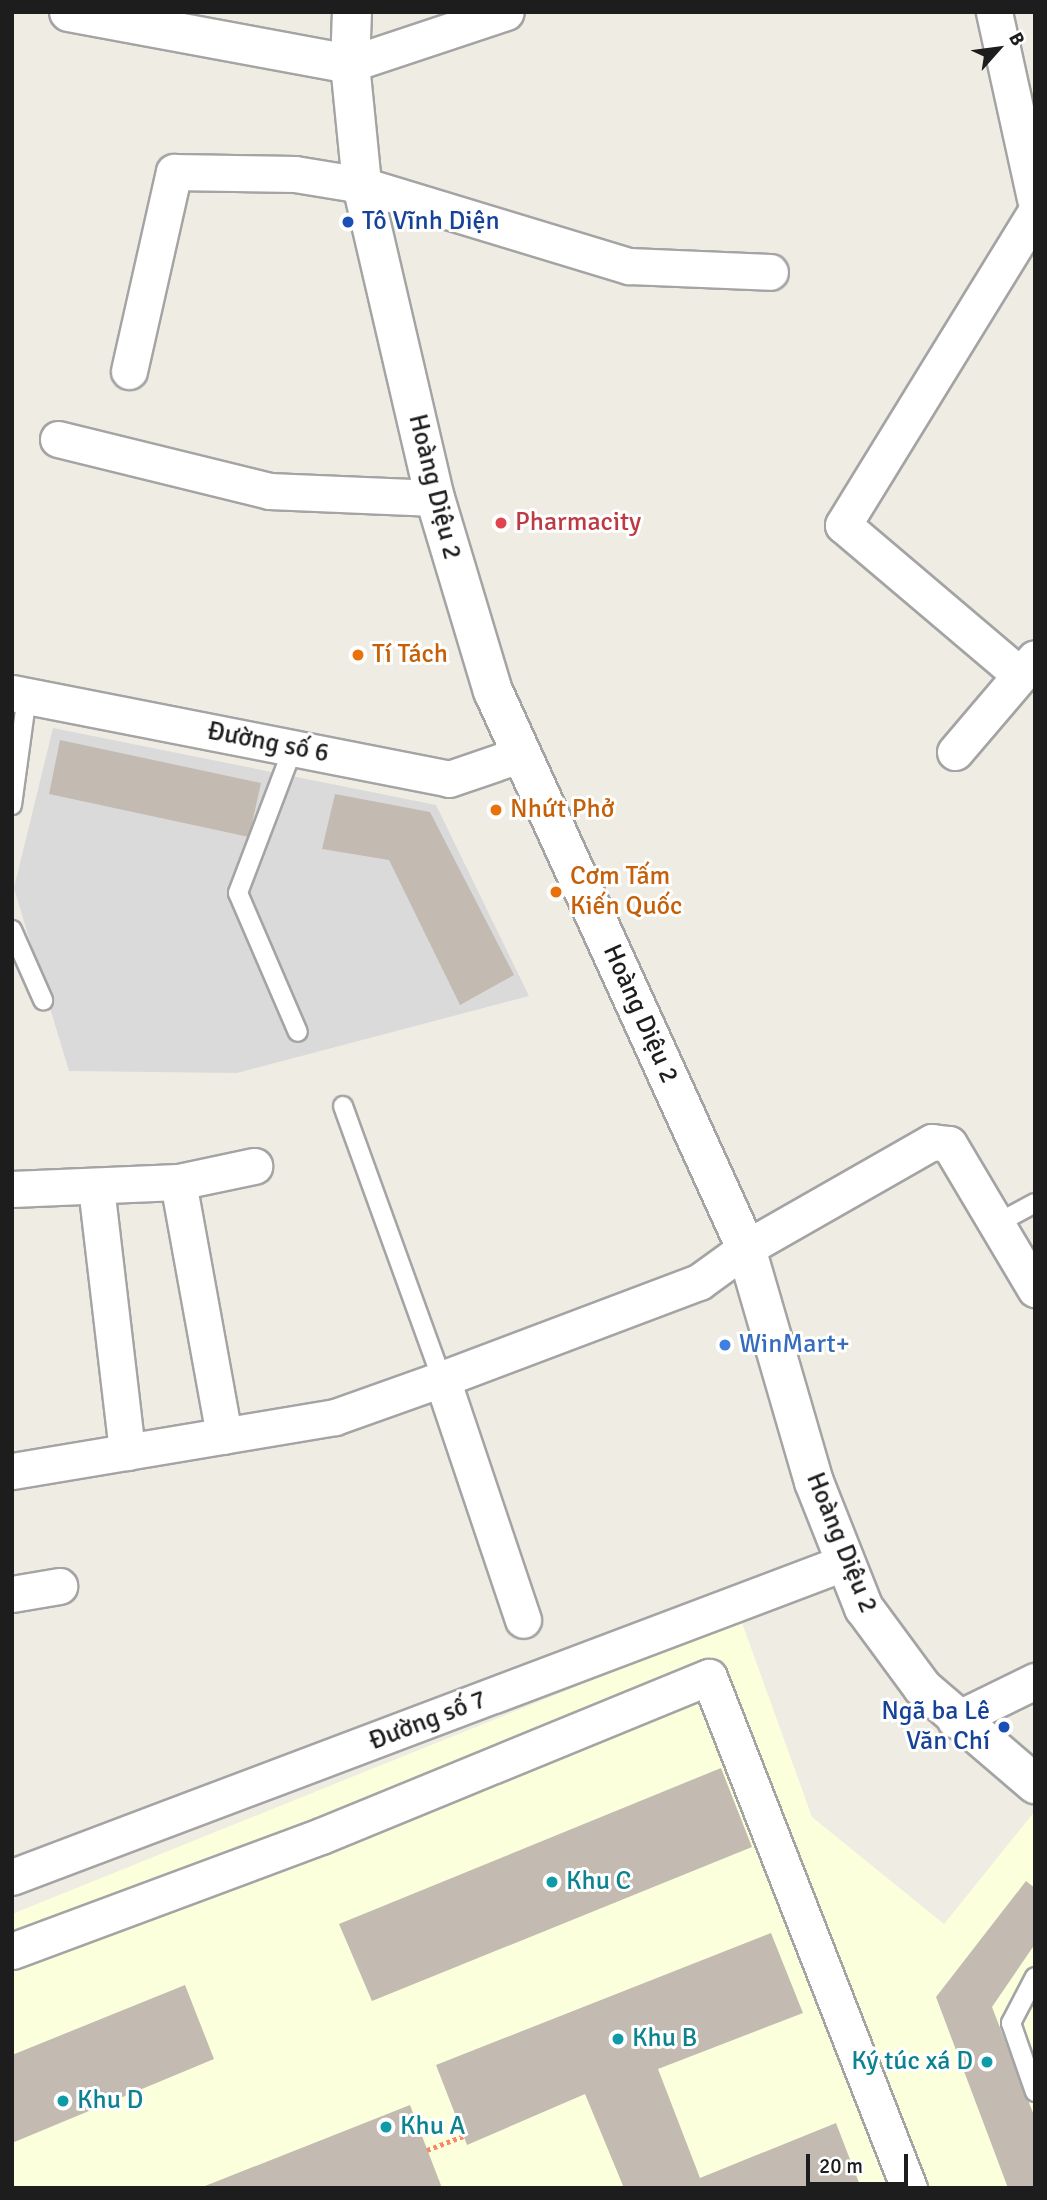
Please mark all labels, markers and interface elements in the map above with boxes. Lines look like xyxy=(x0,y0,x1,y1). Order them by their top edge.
north arrow xyxy=(963,14,1033,84)
text: B xyxy=(1003,28,1030,50)
place label: Tô Vĩnh Diện xyxy=(362,206,500,238)
marker: Tô Vĩnh Diện xyxy=(340,214,356,230)
street label: Hoàng Diệu 2 xyxy=(401,411,467,563)
place label: Pharmacity xyxy=(515,507,641,539)
marker: Pharmacity xyxy=(493,515,509,531)
place label: Tí Tách xyxy=(372,639,448,671)
marker: Tí Tách xyxy=(350,647,366,663)
street label: Đường số 6 xyxy=(204,716,332,770)
place label: Nhứt Phở xyxy=(510,794,614,826)
marker: Nhứt Phở xyxy=(488,802,504,818)
place label: Cơm Tấm Kiến Quốc xyxy=(570,861,682,922)
marker: Cơm Tấm Kiến Quốc xyxy=(548,884,564,900)
street label: Hoàng Diệu 2 xyxy=(595,940,685,1088)
place label: WinMart+ xyxy=(739,1329,850,1361)
marker: WinMart+ xyxy=(717,1337,733,1353)
street label: Hoàng Diệu 2 xyxy=(799,1468,883,1618)
street label: Đường số 7 xyxy=(365,1684,491,1758)
place label: Ngã ba Lê Văn Chí xyxy=(881,1696,990,1758)
marker: Ngã ba Lê Văn Chí xyxy=(996,1719,1012,1735)
place label: Khu C xyxy=(566,1866,631,1898)
marker: Khu C xyxy=(544,1874,560,1890)
place label: Khu B xyxy=(632,2023,697,2055)
marker: Khu B xyxy=(610,2031,626,2047)
place label: Ký túc xá D xyxy=(851,2046,973,2078)
marker: Ký túc xá D xyxy=(979,2054,995,2070)
place label: Khu D xyxy=(77,2085,143,2117)
marker: Khu D xyxy=(55,2093,71,2109)
place label: Khu A xyxy=(400,2111,465,2143)
marker: Khu A xyxy=(378,2119,394,2135)
scale bar xyxy=(809,2140,911,2184)
text: 20 m xyxy=(819,2153,863,2179)

